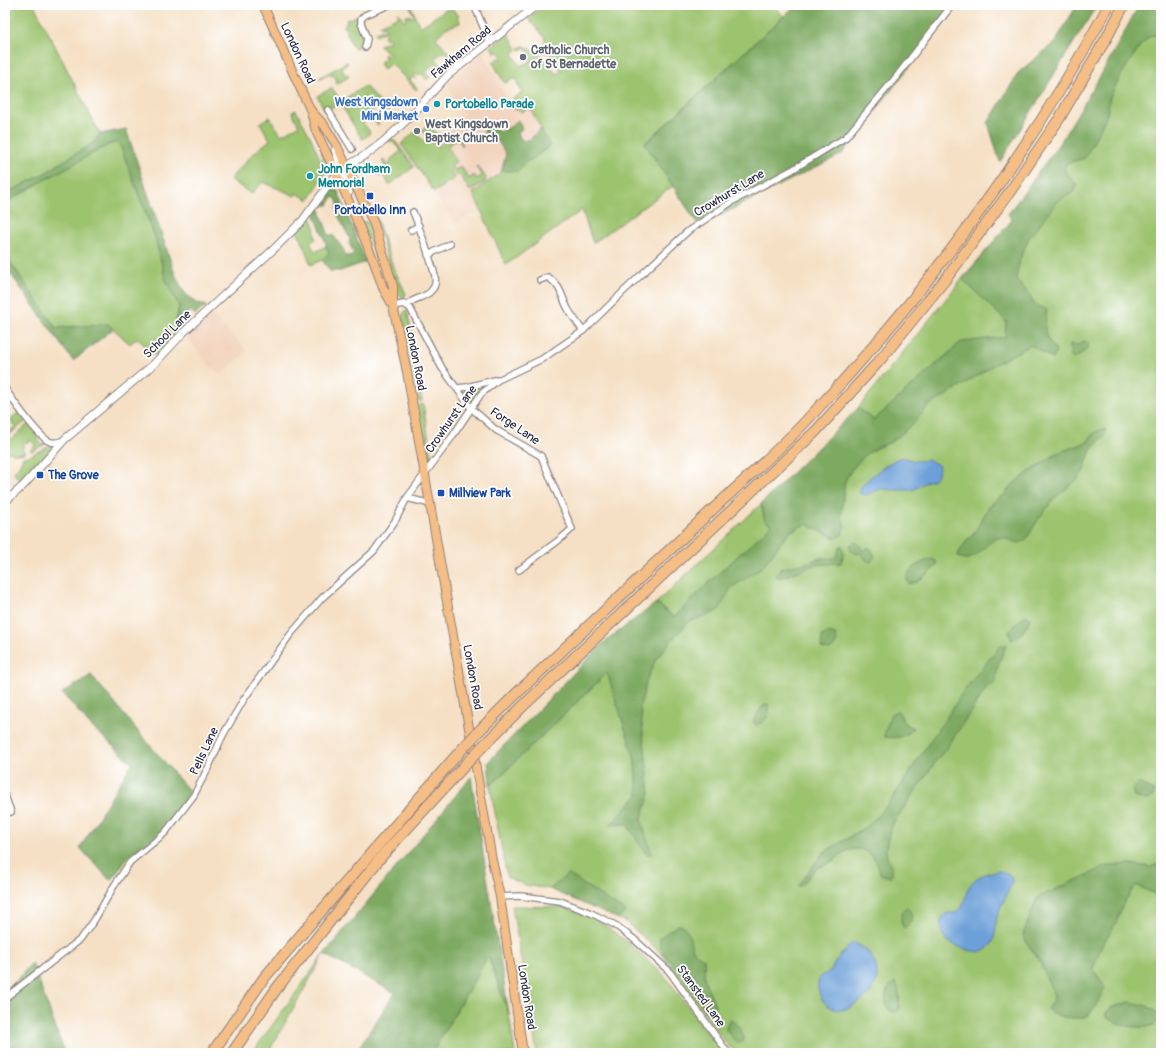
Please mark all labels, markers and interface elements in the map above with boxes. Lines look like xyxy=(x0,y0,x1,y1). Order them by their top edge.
street label: London Road xyxy=(277,20,318,86)
street label: Fawkham Road xyxy=(428,23,495,82)
place label: Catholic Church of St Bernadette xyxy=(530,43,617,72)
marker: Catholic Church of St Bernadette xyxy=(518,52,528,62)
place label: West Kingsdown Mini Market xyxy=(335,95,419,124)
place label: Portobello Parade xyxy=(445,97,535,112)
marker: Portobello Parade xyxy=(432,99,442,109)
marker: West Kingsdown Mini Market xyxy=(421,104,431,114)
place label: West Kingsdown Baptist Church xyxy=(425,117,508,146)
marker: West Kingsdown Baptist Church xyxy=(412,126,422,136)
place label: John Fordham Memorial xyxy=(318,162,390,191)
street label: Crowhurst Lane xyxy=(691,167,767,220)
marker: John Fordham Memorial xyxy=(305,171,315,181)
marker: Portobello Inn xyxy=(365,191,375,201)
place label: Portobello Inn xyxy=(334,203,406,218)
street label: School Lane xyxy=(140,307,195,361)
street label: London Road xyxy=(402,324,429,392)
street label: Crowhurst Lane xyxy=(423,382,480,456)
street label: Forge Lane xyxy=(487,404,542,449)
place label: The Grove xyxy=(47,468,100,483)
marker: The Grove xyxy=(35,470,45,480)
place label: Millview Park xyxy=(449,486,512,501)
marker: Millview Park xyxy=(436,488,446,498)
street label: London Road xyxy=(459,643,486,711)
street label: Pells Lane xyxy=(187,725,222,777)
street label: Stansted Lane xyxy=(673,962,728,1030)
street label: London Road xyxy=(514,963,539,1031)

